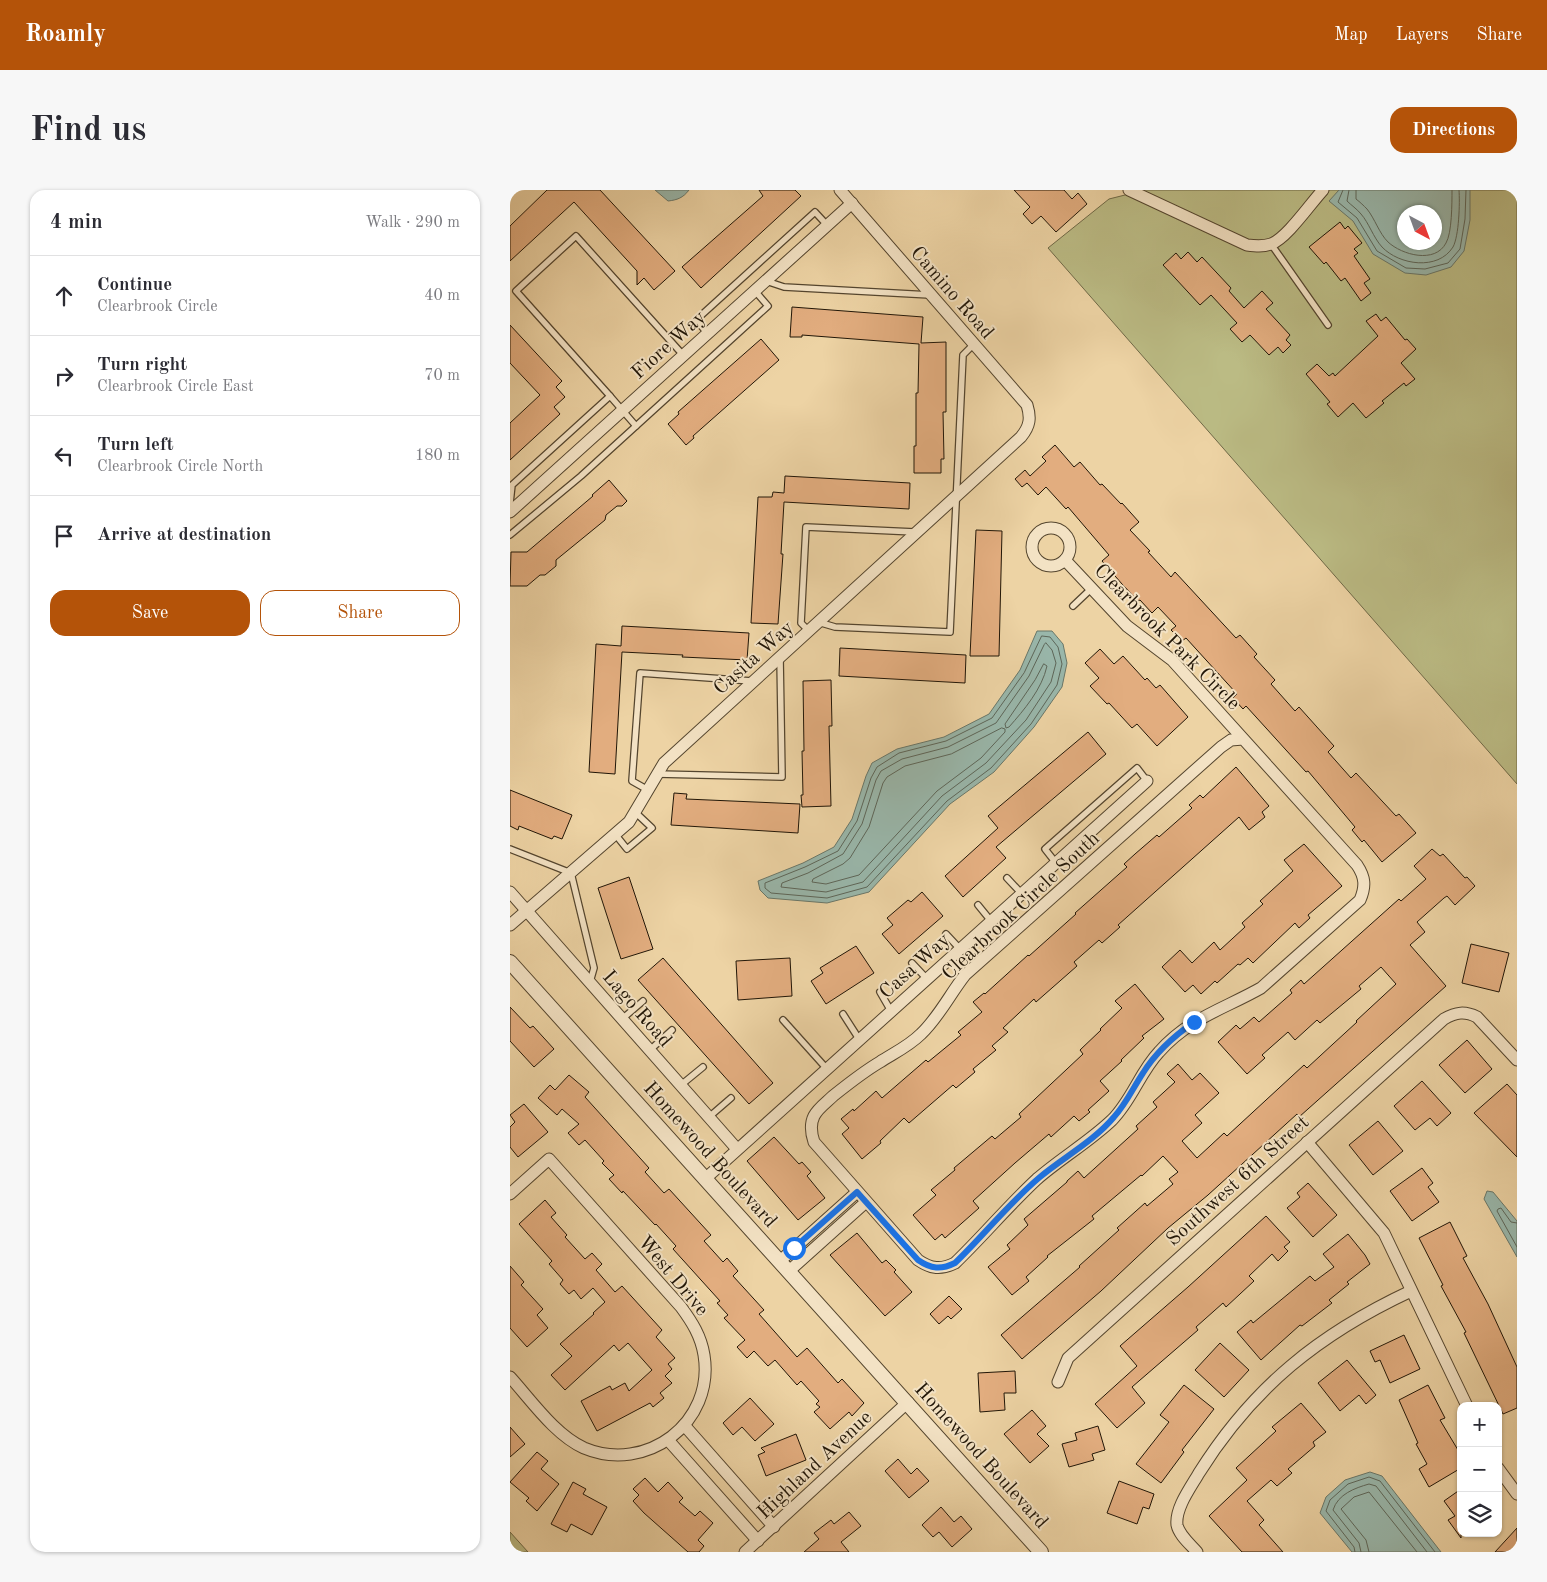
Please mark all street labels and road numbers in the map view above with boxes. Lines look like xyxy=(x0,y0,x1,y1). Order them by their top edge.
street label: Camino Road xyxy=(906,243,997,343)
street label: Fiore Way xyxy=(629,307,710,384)
street label: Clearbrook Park Circle xyxy=(1090,561,1243,714)
street label: Casita Way xyxy=(711,617,798,699)
street label: Clearbrook Circle South xyxy=(939,828,1104,984)
street label: Casa Way xyxy=(876,930,955,1003)
street label: Lago Road xyxy=(598,967,675,1051)
street label: Homewood Boulevard xyxy=(639,1079,780,1232)
street label: Southwest 6th Street xyxy=(1163,1112,1313,1250)
street label: West Drive xyxy=(633,1232,712,1320)
street label: Homewood Boulevard xyxy=(910,1380,1051,1533)
street label: Highland Avenue xyxy=(754,1408,876,1523)

